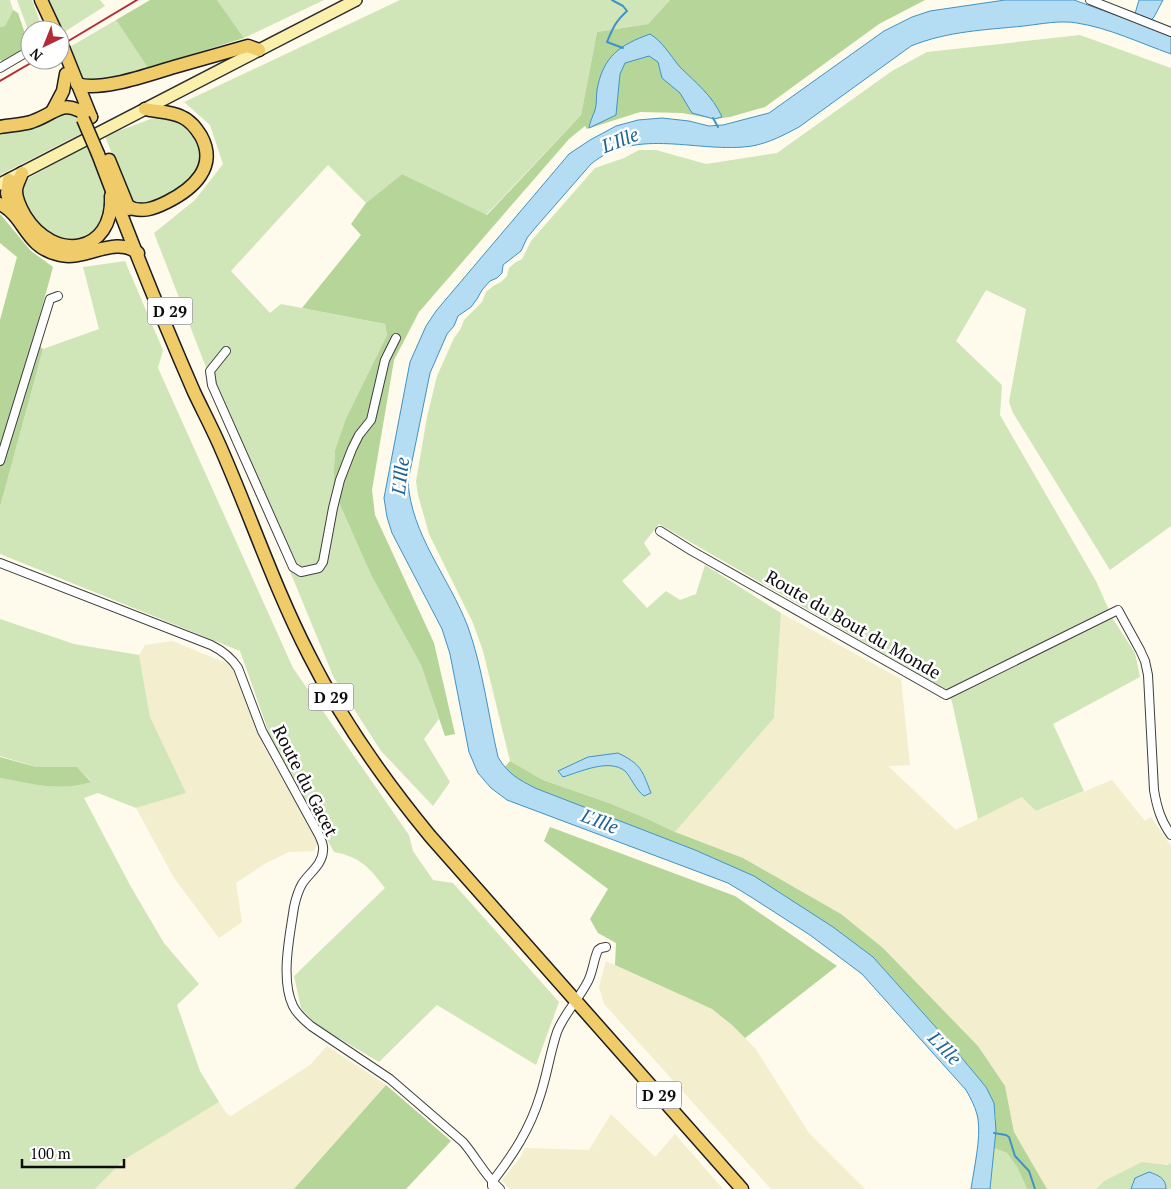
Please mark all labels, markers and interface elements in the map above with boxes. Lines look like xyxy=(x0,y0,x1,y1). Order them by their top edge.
north arrow xyxy=(20,20,70,70)
text: N xyxy=(25,44,46,65)
water label: L'Ille xyxy=(597,121,642,158)
road number: D 29 xyxy=(148,298,192,324)
water label: L'Ille xyxy=(385,455,414,497)
street label: Route du Bout du Monde xyxy=(761,564,946,684)
road number: D 29 xyxy=(308,684,354,710)
street label: Route du Gacet xyxy=(268,721,344,840)
water label: L'Ille xyxy=(577,802,623,839)
water label: L'Ille xyxy=(923,1025,968,1070)
road number: D 29 xyxy=(636,1082,682,1108)
scale bar xyxy=(22,1136,125,1168)
text: 100 m xyxy=(30,1143,71,1163)

